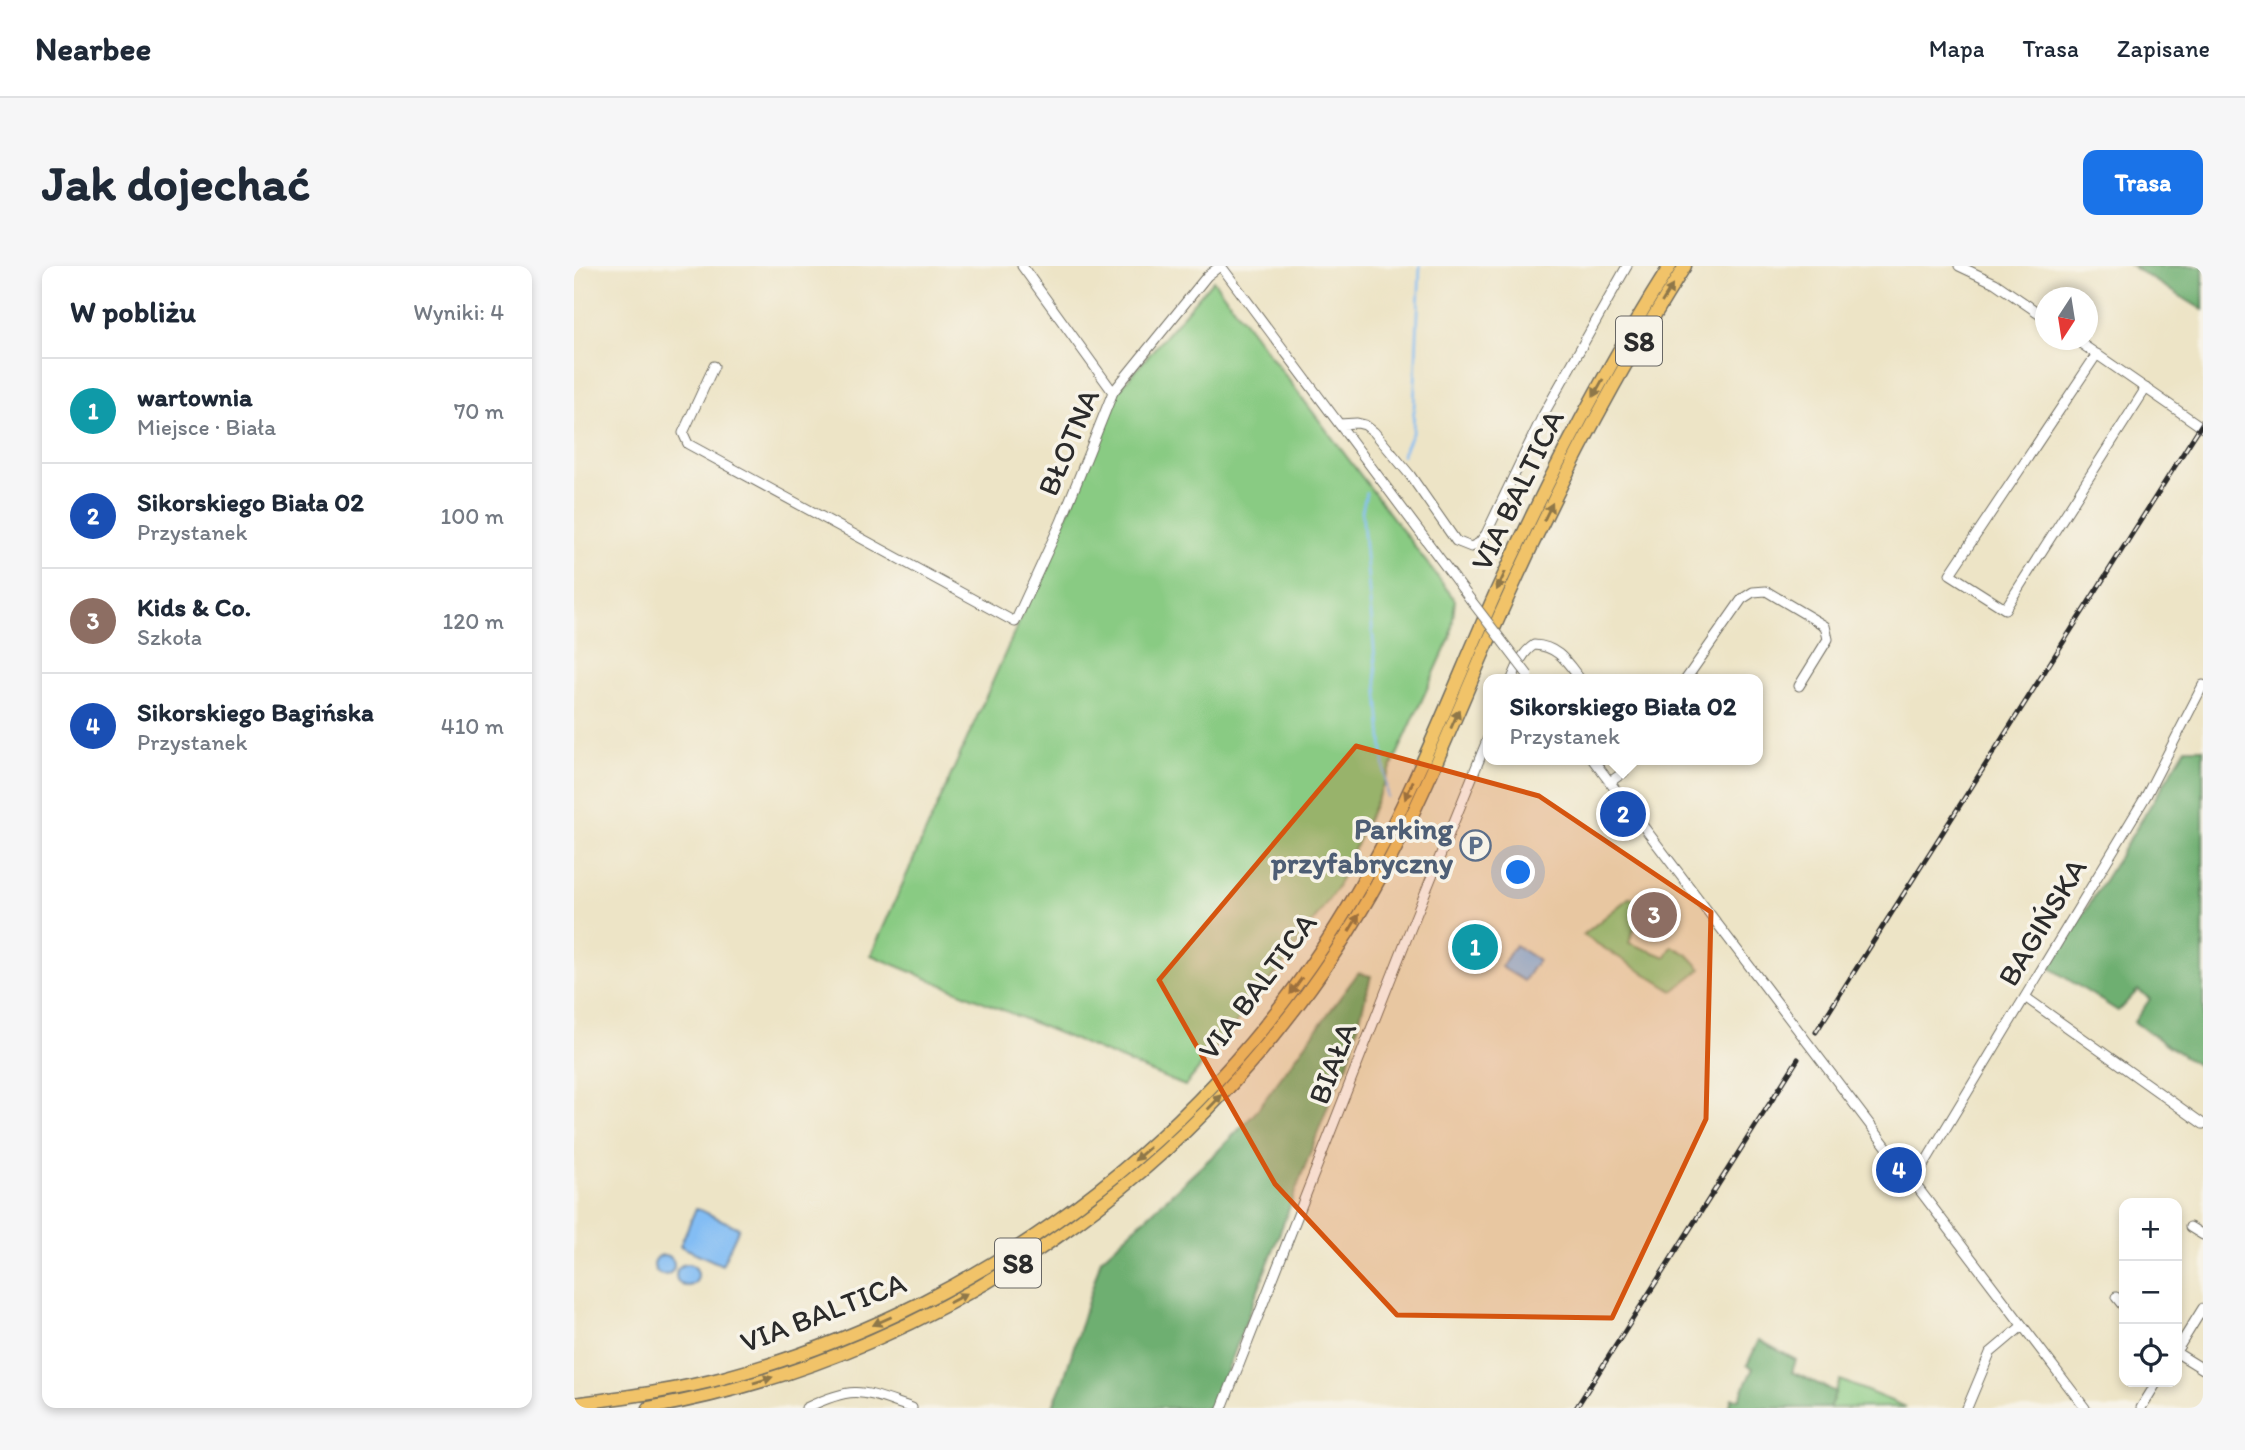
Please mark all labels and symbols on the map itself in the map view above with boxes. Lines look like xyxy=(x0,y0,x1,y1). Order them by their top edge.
one-way arrow xyxy=(1661,285,1674,304)
north arrow xyxy=(2035,287,2098,350)
road number: S8 xyxy=(1616,316,1662,366)
one-way arrow xyxy=(1592,378,1604,398)
street label: BŁOTNA xyxy=(1029,383,1107,501)
street label: VIA BALTICA xyxy=(1462,403,1572,577)
one-way arrow xyxy=(1542,502,1554,522)
one-way arrow xyxy=(1495,571,1506,592)
one-way arrow xyxy=(1449,709,1461,729)
one-way arrow xyxy=(1403,779,1414,800)
pin: 2 xyxy=(1600,788,1646,840)
place label: Parking przyfabryczny xyxy=(1270,810,1454,881)
parking icon: Parking przyfabryczny xyxy=(1459,828,1493,862)
street label: BAGIŃSKA xyxy=(1989,851,2095,993)
your location xyxy=(1501,855,1535,889)
pin: 3 xyxy=(1631,889,1677,941)
street label: VIA BALTICA xyxy=(1190,905,1324,1067)
one-way arrow xyxy=(1347,913,1360,932)
pin: 1 xyxy=(1452,921,1498,973)
one-way arrow xyxy=(1289,977,1303,995)
street label: BIAŁA xyxy=(1300,1017,1364,1109)
one-way arrow xyxy=(1206,1094,1223,1111)
pin: 4 xyxy=(1876,1144,1922,1196)
one-way arrow xyxy=(1134,1146,1151,1161)
road number: S8 xyxy=(995,1238,1041,1287)
street label: VIA BALTICA xyxy=(735,1263,911,1361)
one-way arrow xyxy=(948,1293,968,1304)
one-way arrow xyxy=(872,1315,892,1327)
one-way arrow xyxy=(753,1374,774,1385)

